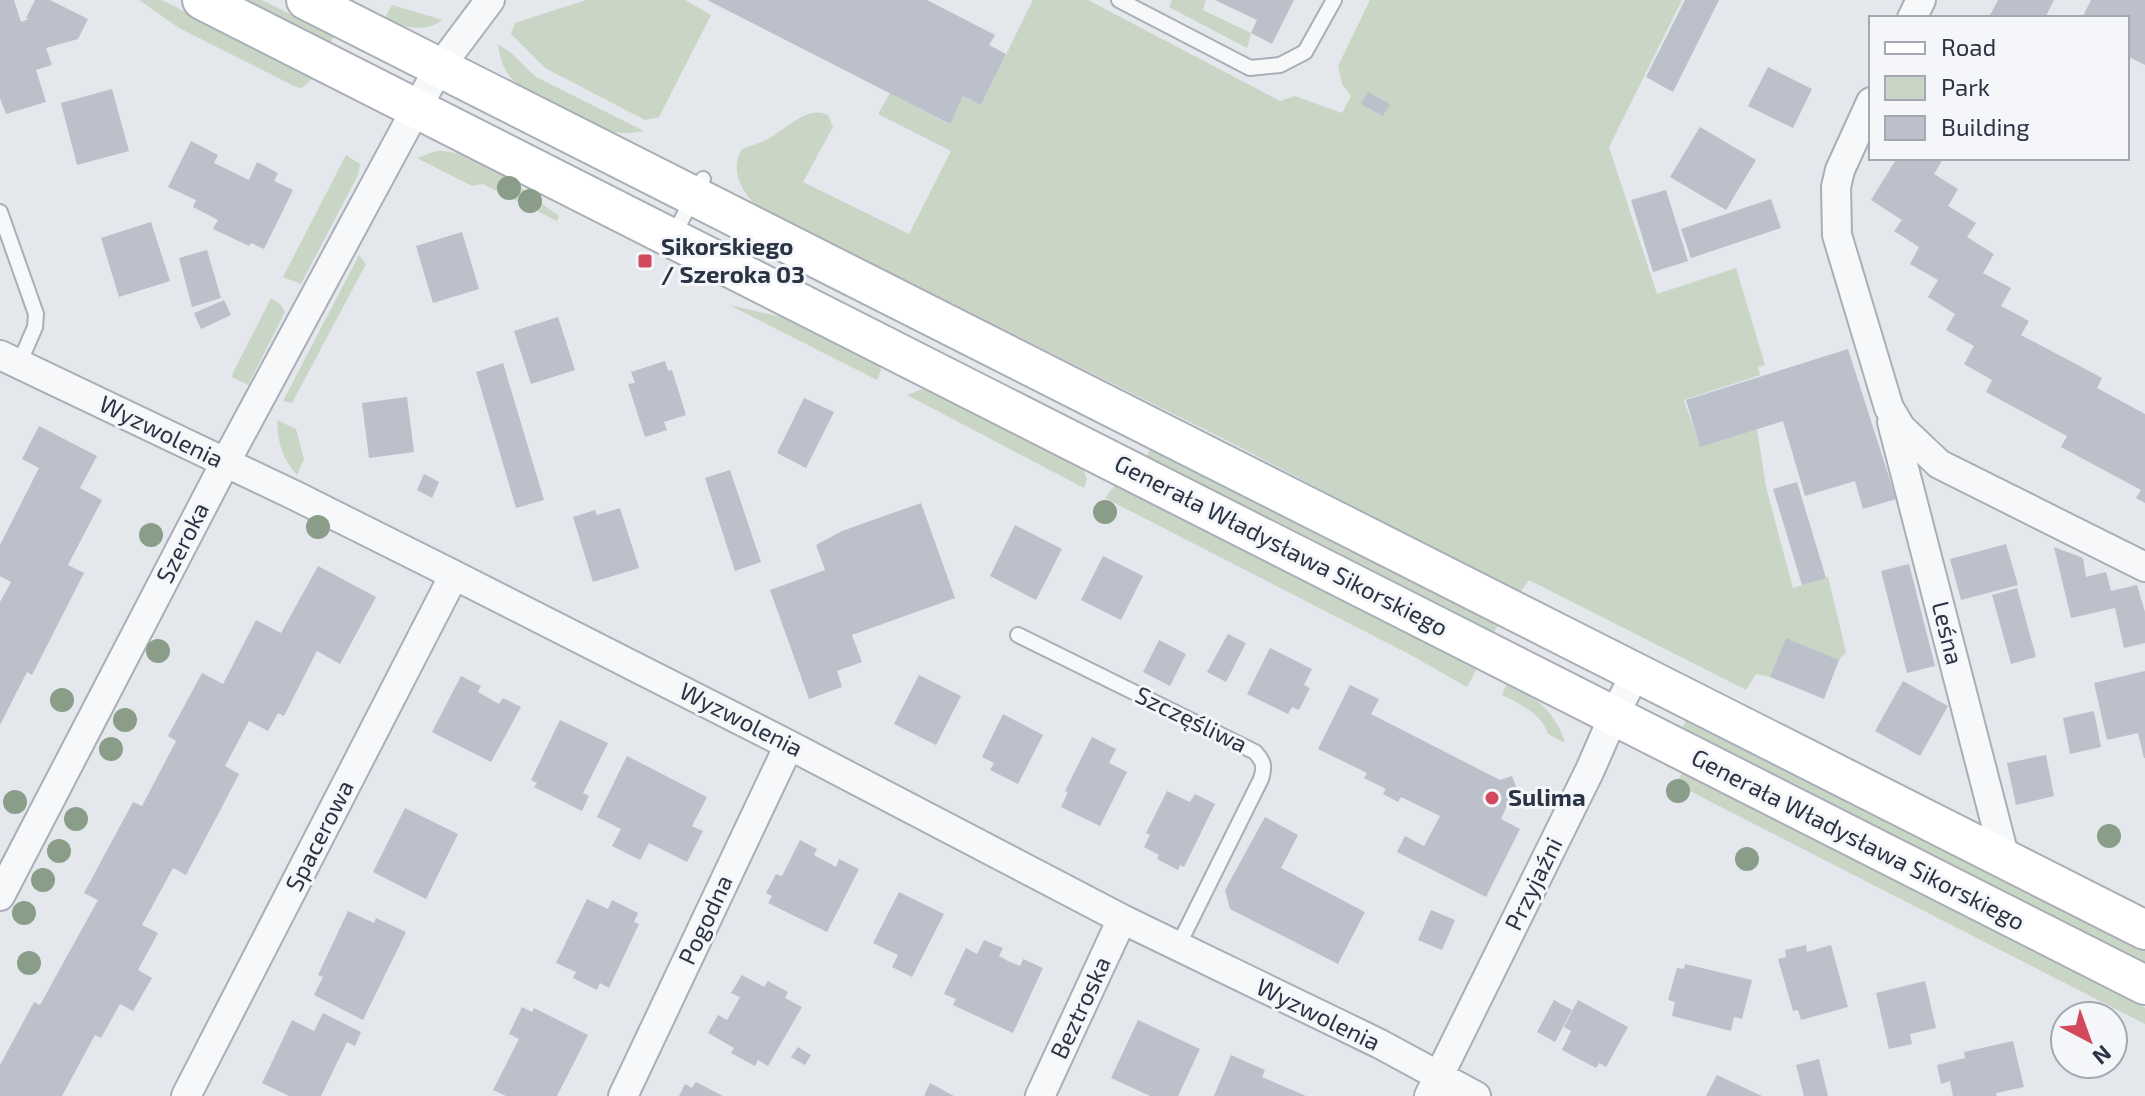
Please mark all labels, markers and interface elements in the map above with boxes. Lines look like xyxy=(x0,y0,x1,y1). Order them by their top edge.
legend xyxy=(1869,16,2129,160)
text: Road xyxy=(1941,32,1996,61)
text: Park xyxy=(1941,72,1990,101)
text: Building xyxy=(1941,112,2030,141)
place label: Sikorskiego / Szeroka 03 xyxy=(661,231,805,288)
marker: Sikorskiego / Szeroka 03 xyxy=(636,252,654,270)
street label: Wyzwolenia xyxy=(95,388,228,473)
street label: Generała Władysława Sikorskiego xyxy=(1110,448,1453,642)
street label: Szeroka xyxy=(149,497,214,588)
street label: Leśna xyxy=(1927,598,1970,667)
street label: Wyzwolenia xyxy=(675,675,808,762)
street label: Szczęśliwa xyxy=(1131,679,1252,758)
street label: Generała Władysława Sikorskiego xyxy=(1687,742,2030,936)
street label: Spacerowa xyxy=(278,775,359,896)
place label: Sulima xyxy=(1508,782,1586,811)
marker: Sulima xyxy=(1483,789,1501,807)
street label: Przyjaźni xyxy=(1498,832,1568,935)
street label: Pogodna xyxy=(671,870,738,969)
street label: Beztroska xyxy=(1043,952,1116,1063)
street label: Wyzwolenia xyxy=(1252,971,1385,1056)
north arrow xyxy=(2049,1000,2129,1080)
text: N xyxy=(2088,1041,2117,1071)

